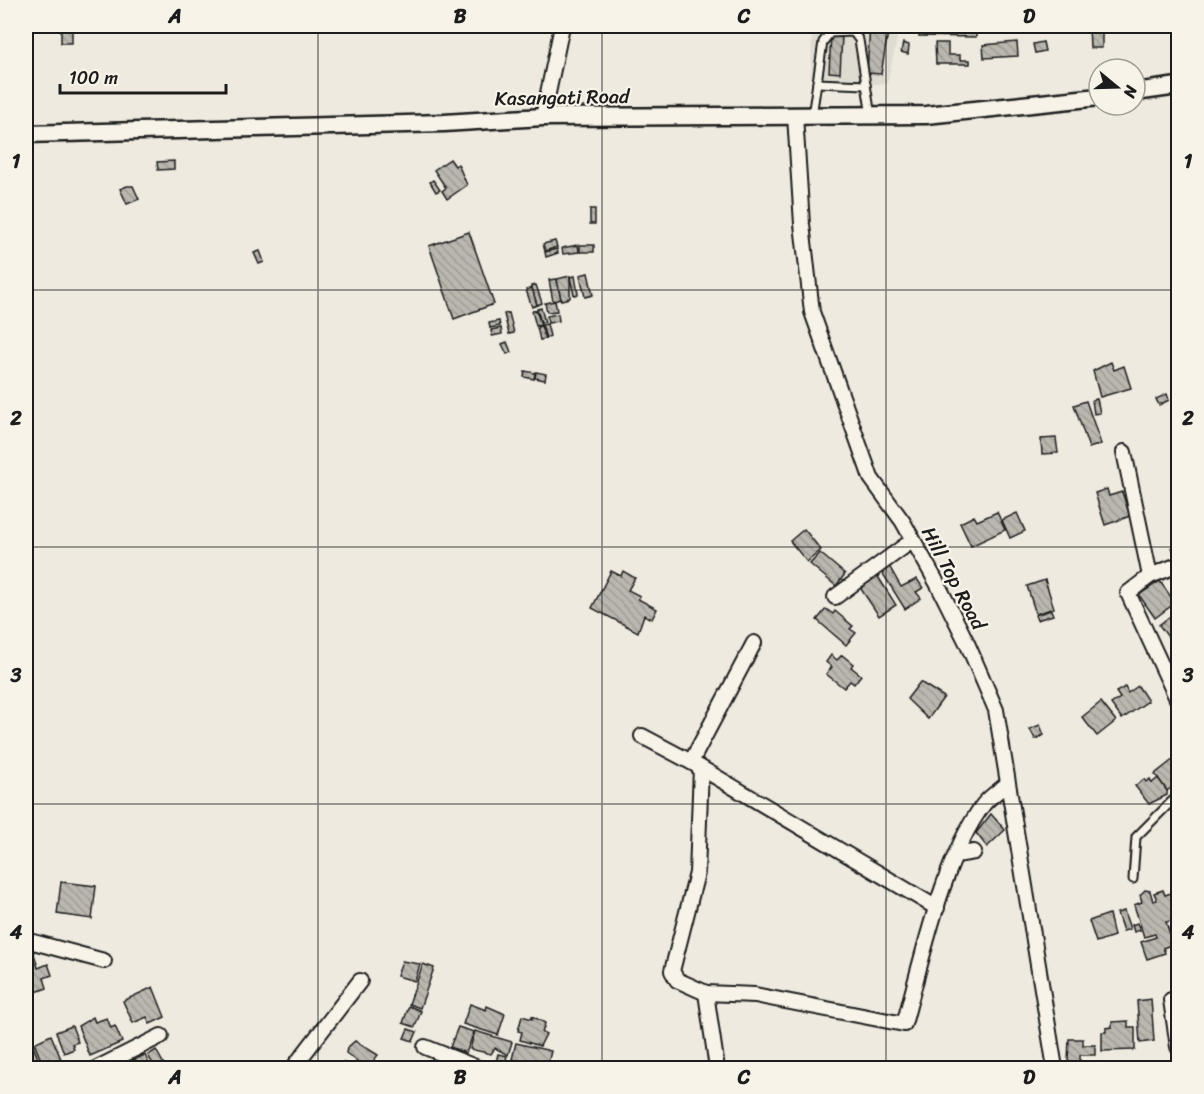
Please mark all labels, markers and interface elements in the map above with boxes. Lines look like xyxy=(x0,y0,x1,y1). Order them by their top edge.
text: A xyxy=(167,0,182,34)
text: B xyxy=(454,0,467,34)
text: C xyxy=(737,0,751,34)
text: D xyxy=(1023,0,1036,34)
scale bar xyxy=(60,57,226,95)
north arrow xyxy=(1087,57,1147,117)
text: 100 m xyxy=(69,62,118,94)
street label: Kasangati Road xyxy=(494,79,631,116)
text: N xyxy=(1115,81,1147,103)
text: 1 xyxy=(12,144,21,179)
text: 1 xyxy=(1184,144,1193,179)
text: 2 xyxy=(9,401,22,436)
text: 2 xyxy=(1181,401,1194,436)
street label: Hill Top Road xyxy=(911,520,996,638)
text: 3 xyxy=(10,658,22,693)
text: 3 xyxy=(1182,658,1194,693)
text: 4 xyxy=(9,915,23,950)
text: 4 xyxy=(1181,915,1195,950)
text: A xyxy=(167,1060,182,1094)
text: B xyxy=(454,1060,467,1094)
text: C xyxy=(737,1060,751,1094)
text: D xyxy=(1023,1060,1036,1094)

